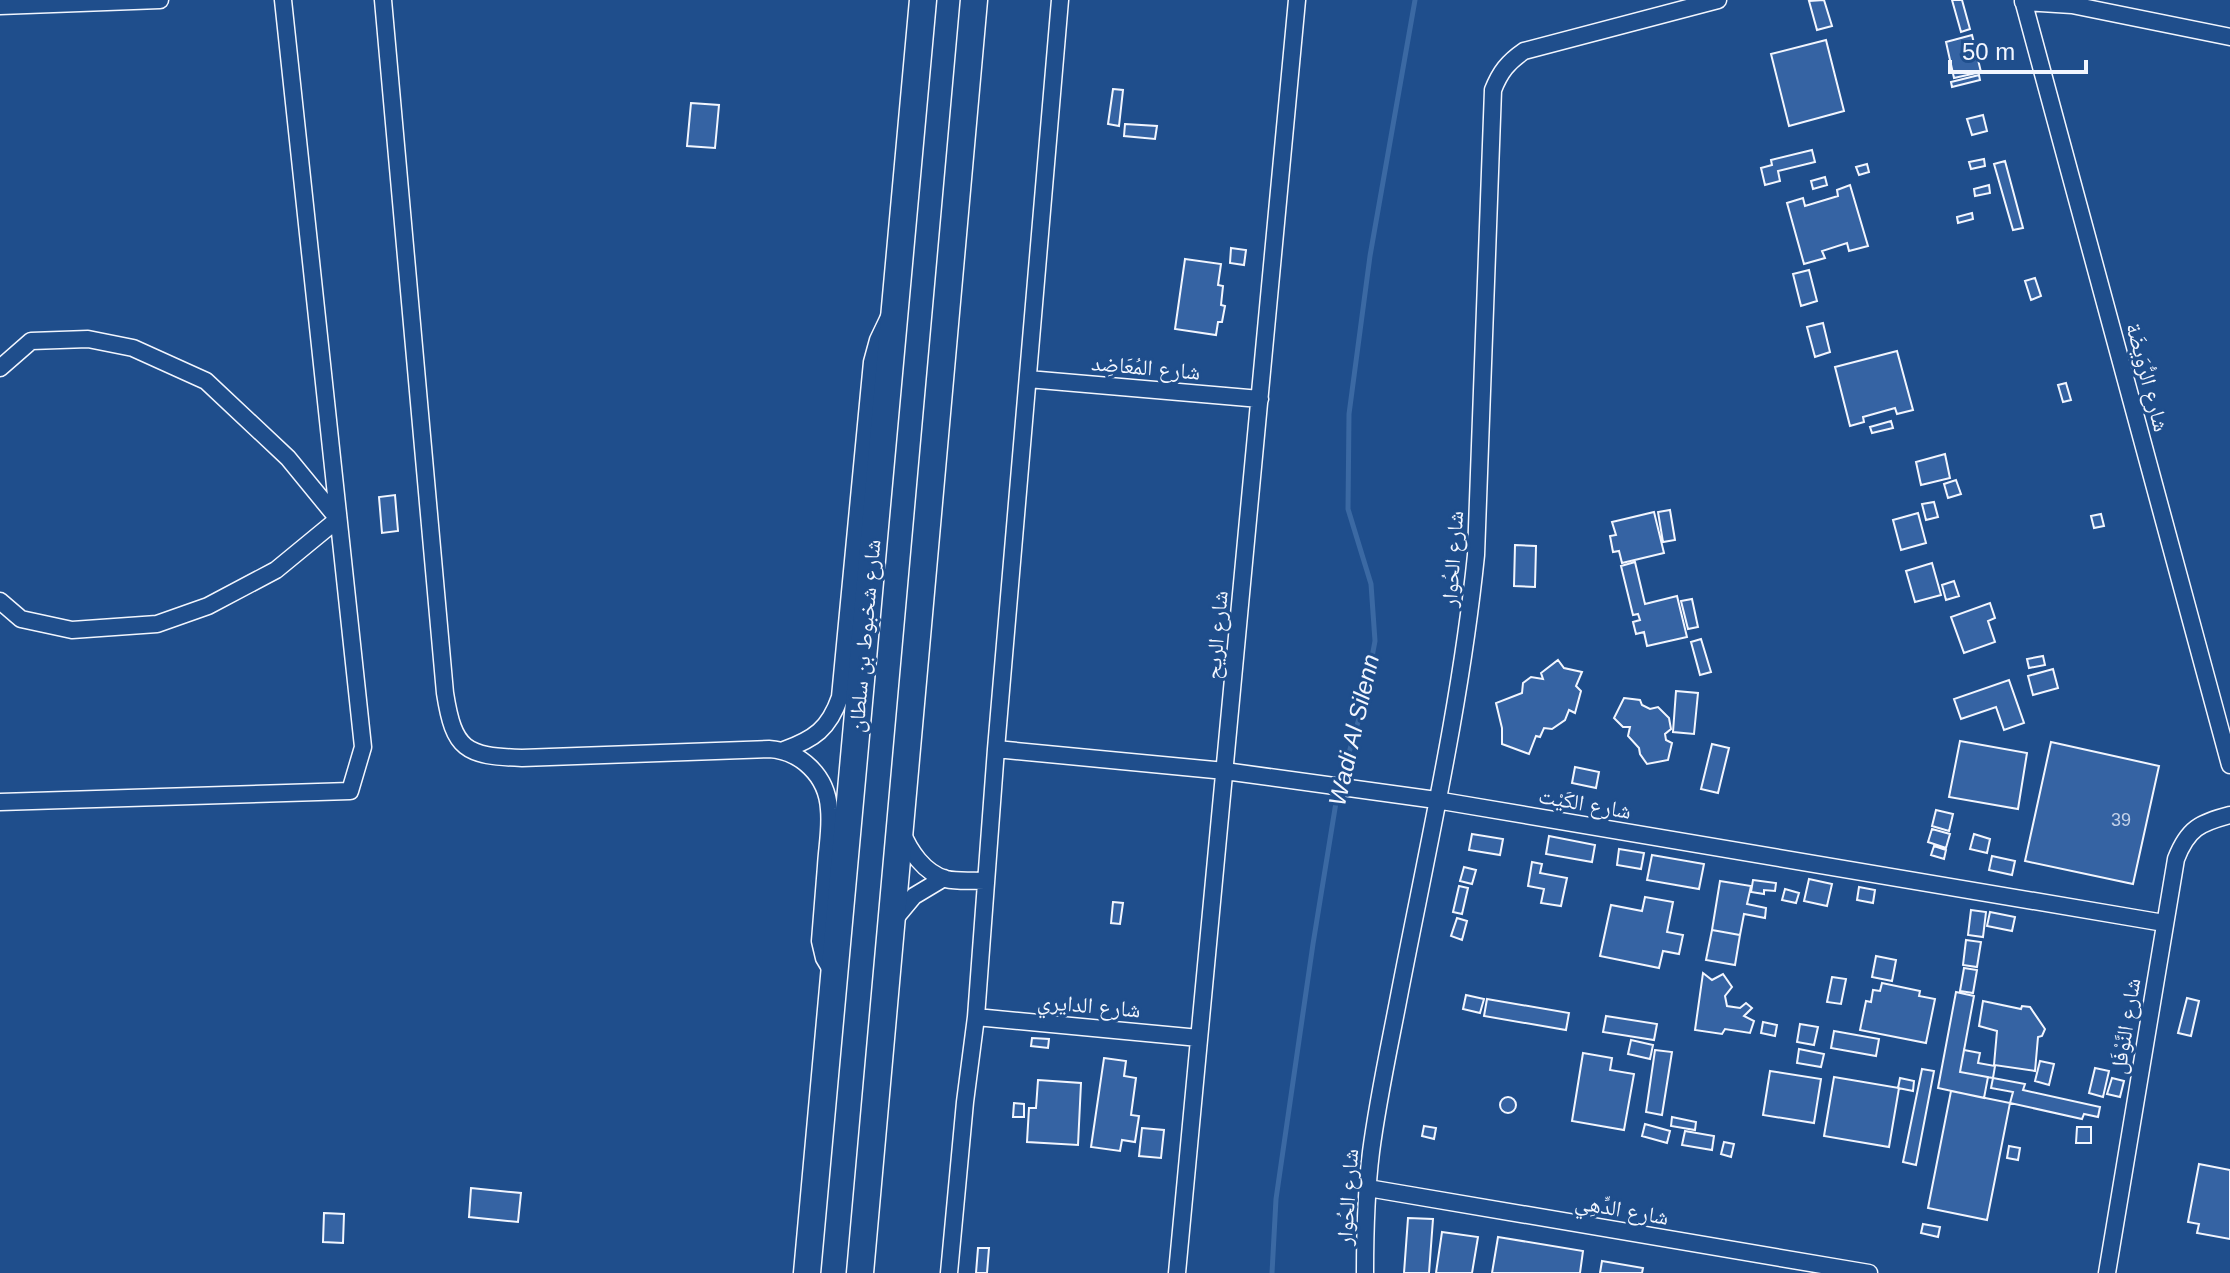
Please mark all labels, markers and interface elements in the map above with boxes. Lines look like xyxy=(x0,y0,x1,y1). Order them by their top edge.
scale bar xyxy=(1950,24,2086,74)
text: 50 m xyxy=(1962,38,2015,65)
street label: شارع الرُّوَيضَة xyxy=(2120,320,2174,435)
street label: شارع المُعَاضِد xyxy=(1090,350,1202,386)
street label: شارع الحُوار xyxy=(1437,510,1469,609)
street label: شارع شخبوط بن سلطان xyxy=(844,538,886,734)
street label: شارع الريح xyxy=(1200,590,1234,681)
water label: Wadi Al Silenn xyxy=(1323,651,1384,808)
street label: شارع الكَيْت xyxy=(1536,783,1633,825)
house number: 39 xyxy=(2111,810,2131,830)
street label: شارع النَّوْفَل xyxy=(2106,976,2146,1076)
street label: شارع الدايري xyxy=(1036,989,1142,1027)
street label: شارع الحُوار xyxy=(1332,1148,1364,1247)
street label: شارع الدِّهِي xyxy=(1572,1189,1671,1235)

